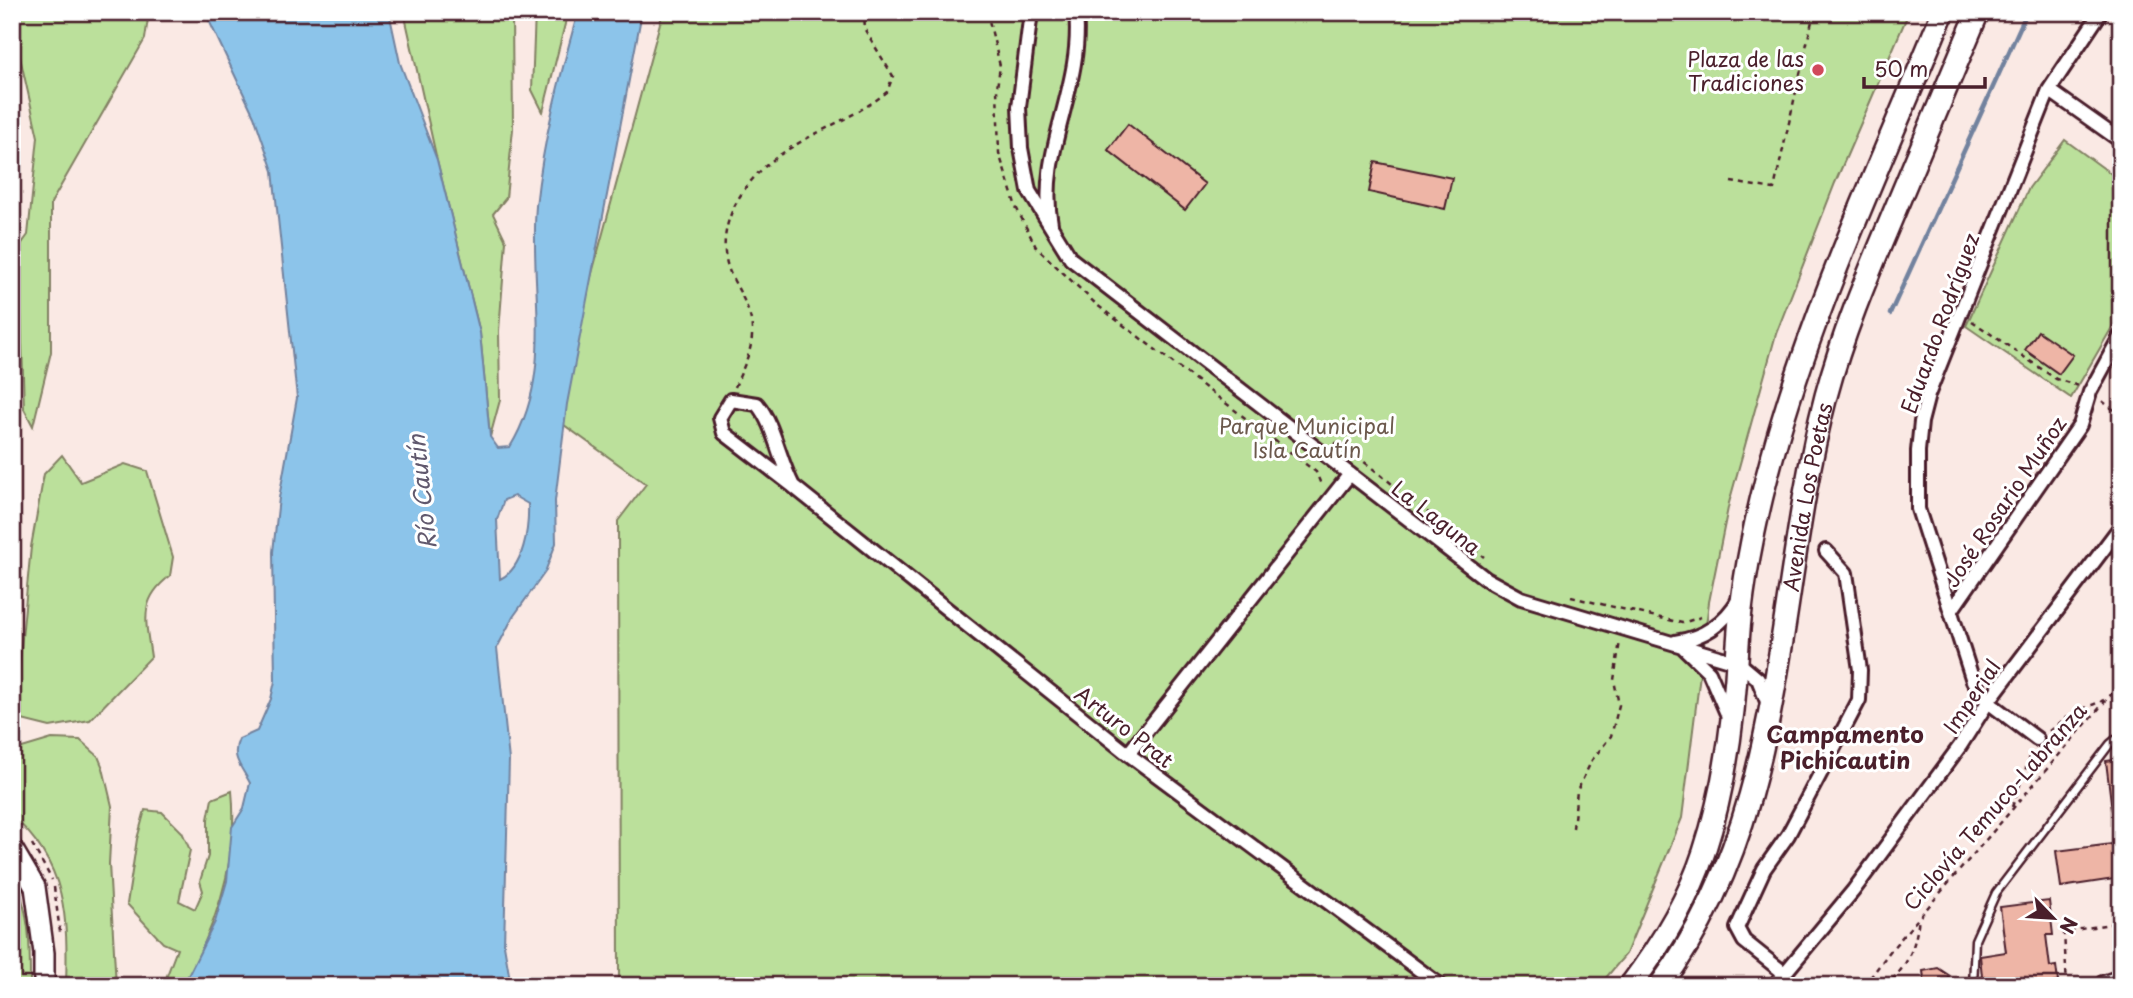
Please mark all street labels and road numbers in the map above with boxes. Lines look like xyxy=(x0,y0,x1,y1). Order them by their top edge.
street label: Eduardo Rodríguez xyxy=(1891,228,1987,418)
street label: Avenida Los Poetas xyxy=(1774,399,1840,594)
street label: José Rosario Muñoz xyxy=(1935,409,2073,593)
street label: La Laguna xyxy=(1386,472,1488,562)
street label: Imperial xyxy=(1934,652,2008,740)
street label: Arturo Prat xyxy=(1069,677,1181,775)
street label: Ciclovía Temuco-Labranza xyxy=(1895,695,2093,917)

